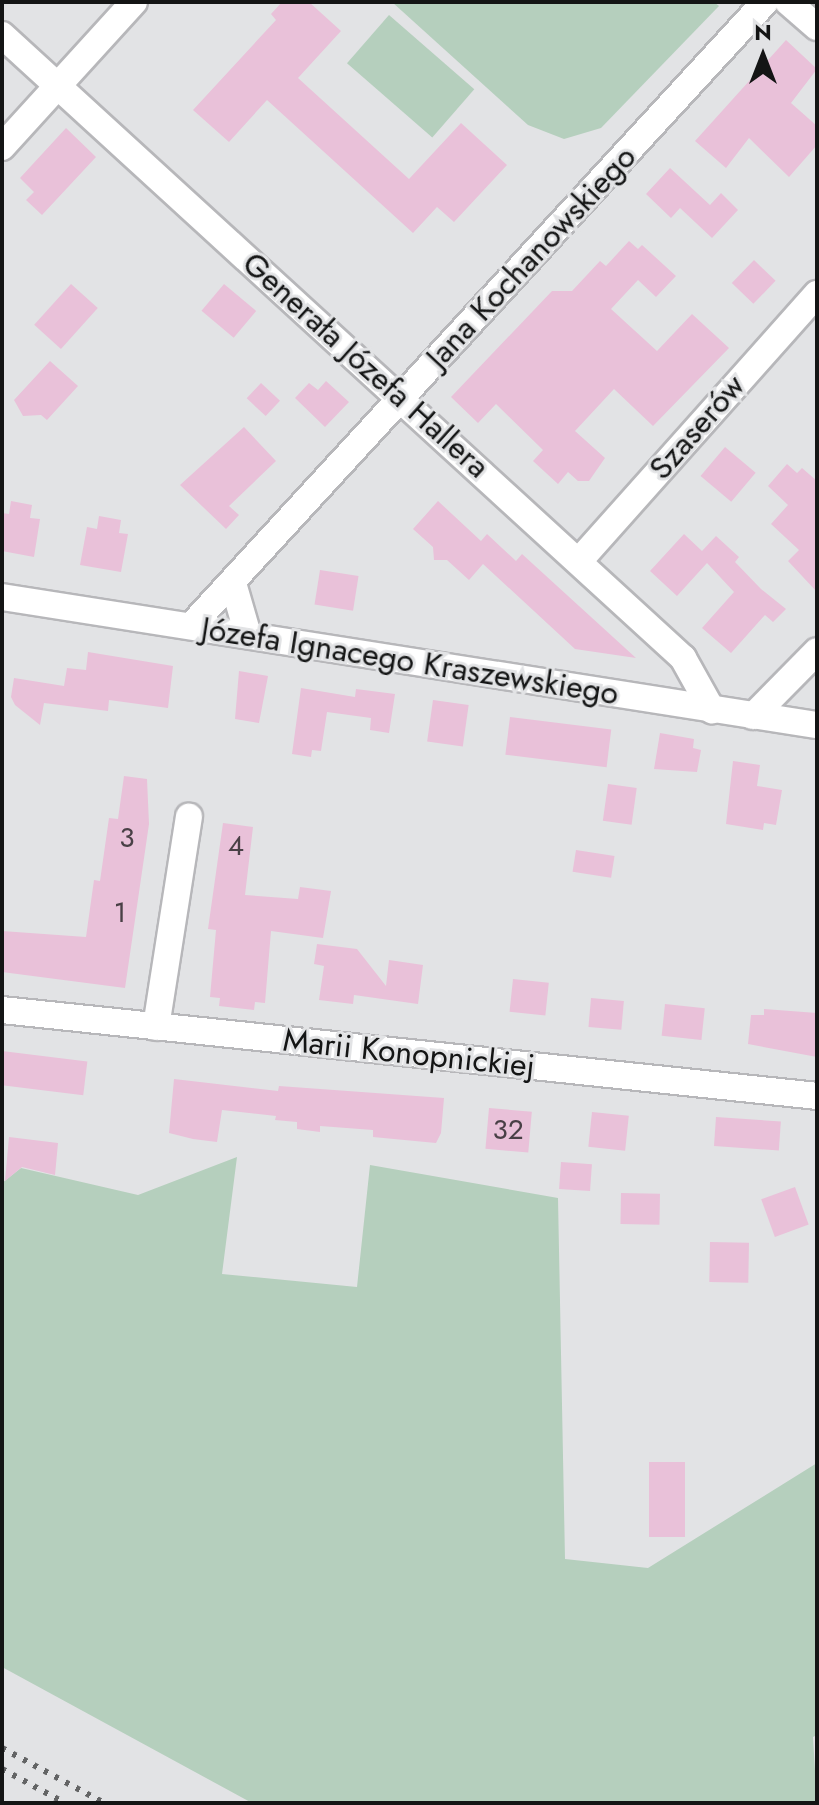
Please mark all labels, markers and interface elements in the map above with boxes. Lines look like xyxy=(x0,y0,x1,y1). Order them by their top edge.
north arrow xyxy=(723,16,803,96)
text: N xyxy=(754,16,772,48)
street label: Jana Kochanowskiego xyxy=(418,138,644,376)
street label: Generała Józefa Hallera xyxy=(235,244,497,486)
street label: Szaserów xyxy=(641,367,753,487)
street label: Józefa Ignacego Kraszewskiego xyxy=(199,609,621,713)
house number: 3 xyxy=(119,821,135,855)
house number: 4 xyxy=(228,829,244,863)
house number: 1 xyxy=(114,896,126,930)
street label: Marii Konopnickiej xyxy=(281,1021,537,1085)
house number: 32 xyxy=(492,1113,524,1147)

